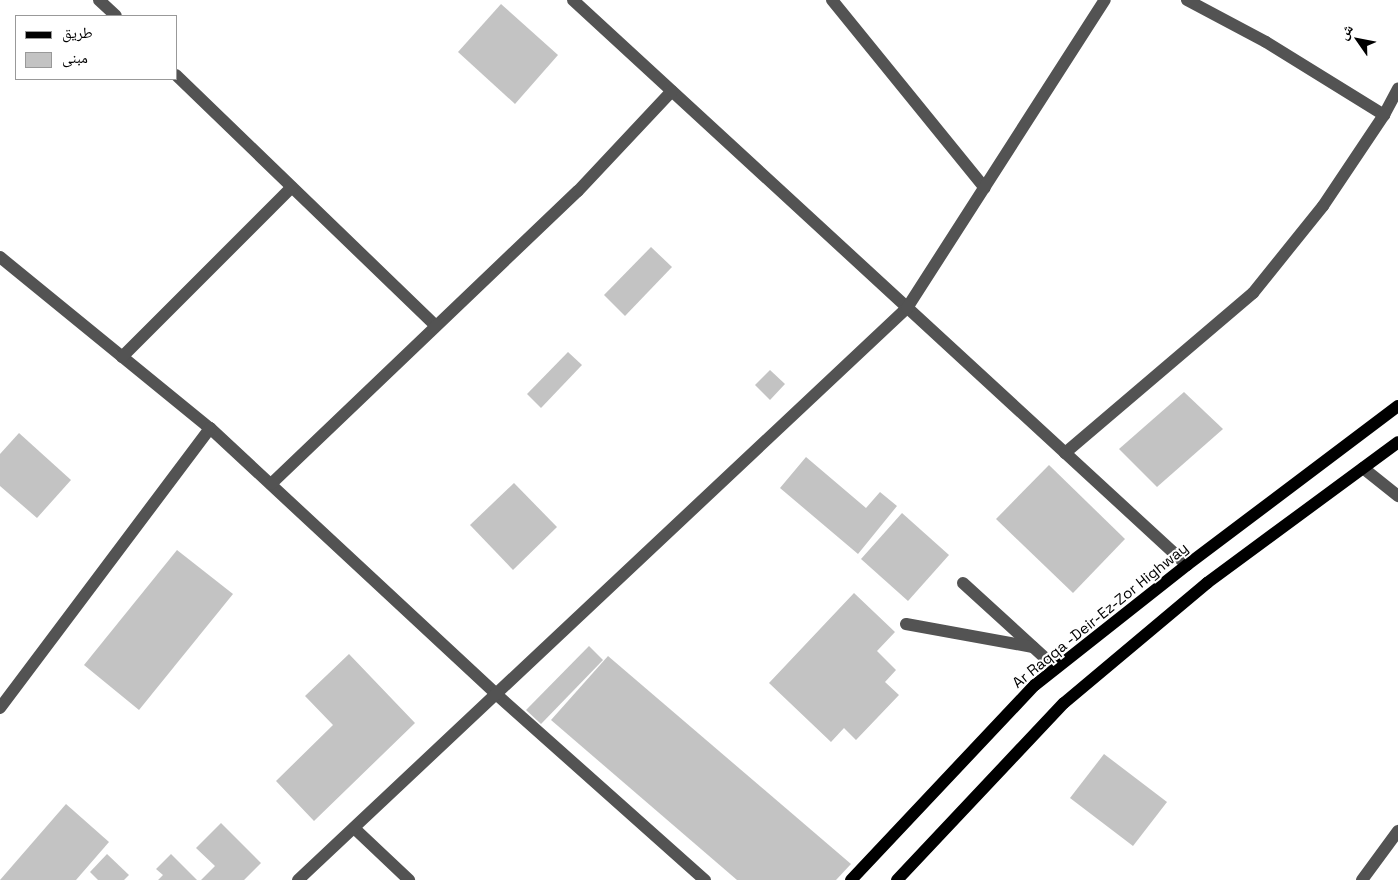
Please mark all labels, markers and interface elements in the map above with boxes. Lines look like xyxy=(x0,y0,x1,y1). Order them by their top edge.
legend xyxy=(15,15,178,80)
north arrow xyxy=(1333,15,1383,65)
text: ش xyxy=(1334,21,1357,43)
text: طريق xyxy=(62,23,93,42)
text: مبنى xyxy=(62,48,88,67)
street label: Ar Raqqa -Deir-Ez-Zor Highway xyxy=(1008,538,1192,692)

